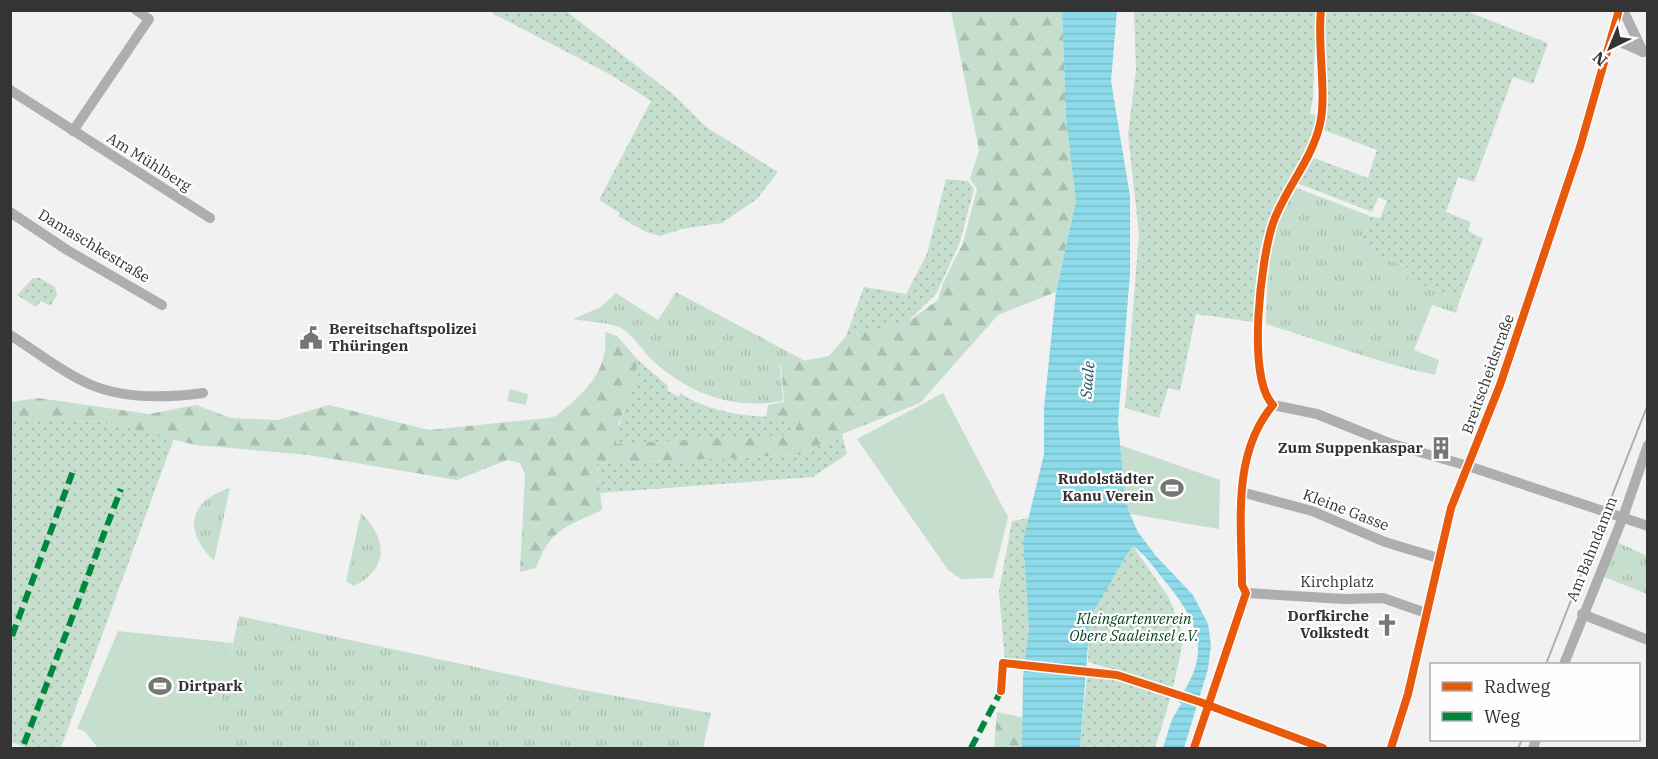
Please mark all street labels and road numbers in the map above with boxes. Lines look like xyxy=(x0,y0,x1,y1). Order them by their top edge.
street label: Am Mühlberg xyxy=(103,128,195,195)
street label: Damaschkestraße xyxy=(35,205,154,286)
street label: Breitscheidstraße xyxy=(1457,311,1518,436)
street label: Kleine Gasse xyxy=(1300,484,1392,535)
street label: Am Bahndamm xyxy=(1562,494,1621,604)
street label: Kirchplatz xyxy=(1300,572,1374,591)

